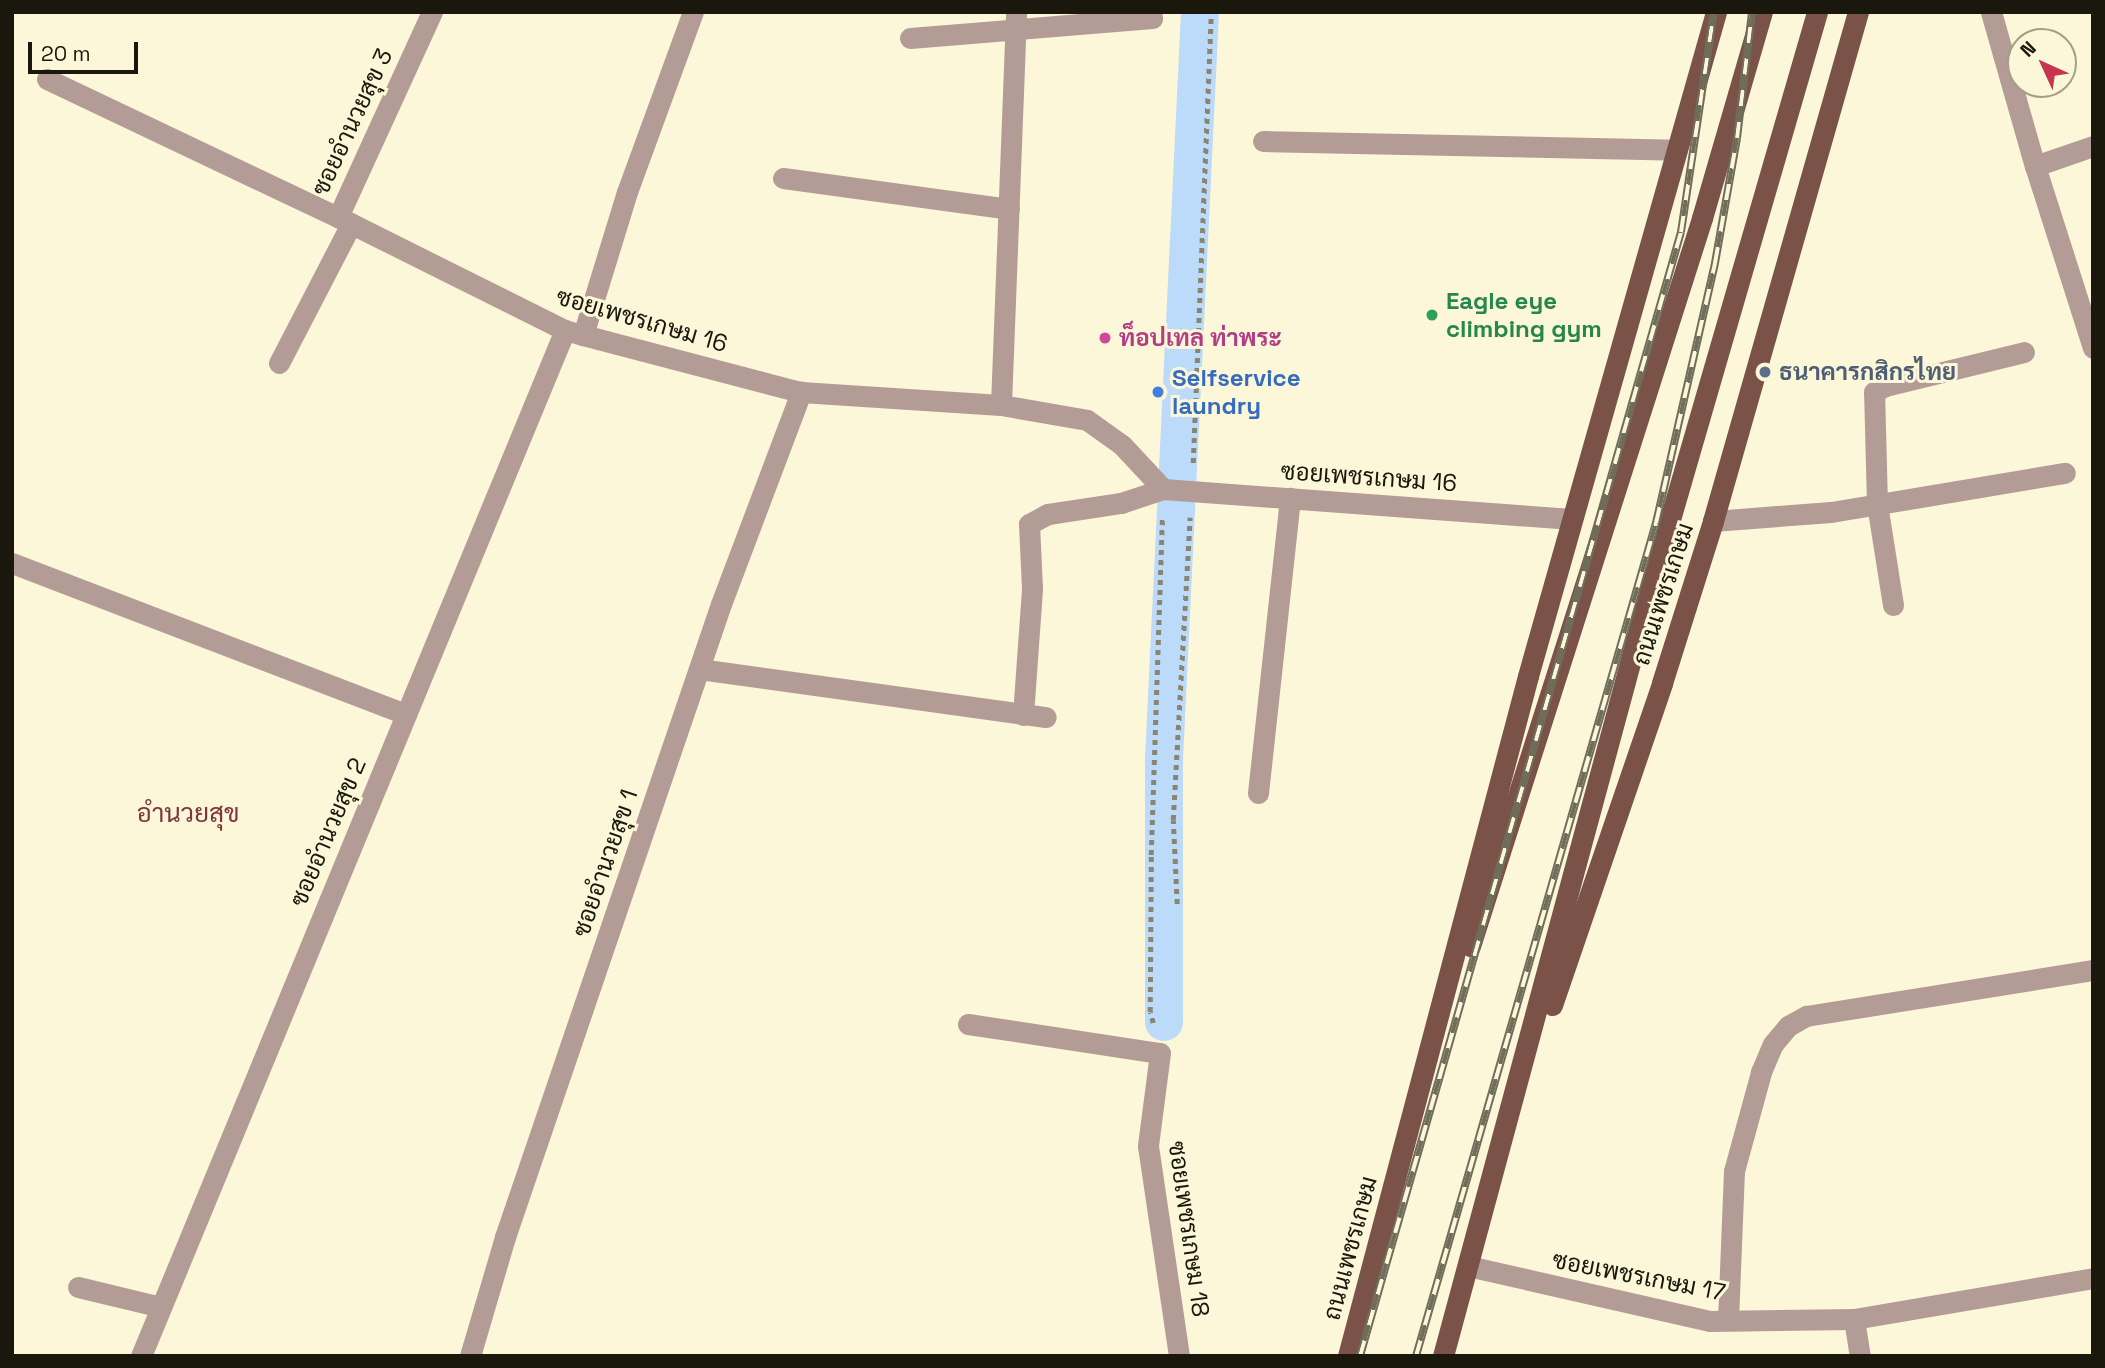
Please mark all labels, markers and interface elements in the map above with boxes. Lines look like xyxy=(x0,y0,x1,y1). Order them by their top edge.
scale bar xyxy=(32,28,142,72)
north arrow xyxy=(2007,28,2077,98)
text: N xyxy=(2015,36,2042,63)
text: 20 m xyxy=(41,40,91,67)
street label: ซอยอำนวยสุข 3 xyxy=(305,44,399,200)
street label: ซอยเพชรเกษม 16 xyxy=(553,282,731,358)
place label: Eagle eye climbing gym xyxy=(1446,287,1602,343)
marker: Eagle eye climbing gym xyxy=(1424,307,1440,323)
place label: ท็อปเทล ท่าพระ xyxy=(1119,324,1282,352)
marker: ท็อปเทล ท่าพระ xyxy=(1097,330,1113,346)
place label: ธนาคารกสิกรไทย xyxy=(1779,358,1956,386)
place label: Selfservice laundry xyxy=(1172,364,1301,420)
marker: ธนาคารกสิกรไทย xyxy=(1757,364,1773,380)
marker: Selfservice laundry xyxy=(1150,384,1166,400)
street label: ซอยเพชรเกษม 16 xyxy=(1280,456,1458,498)
street label: ถนนเพชรเกษม xyxy=(1626,519,1700,669)
street label: ซอยอำนวยสุข 2 xyxy=(284,753,372,911)
street label: ซอยอำนวยสุข 1 xyxy=(566,786,644,940)
district label: อำนวยสุข xyxy=(136,798,240,830)
street label: ซอยเพชรเกษม 18 xyxy=(1162,1139,1216,1319)
street label: ถนนเพชรเกษม xyxy=(1317,1173,1383,1323)
street label: ซอยเพชรเกษม 17 xyxy=(1550,1245,1728,1307)

